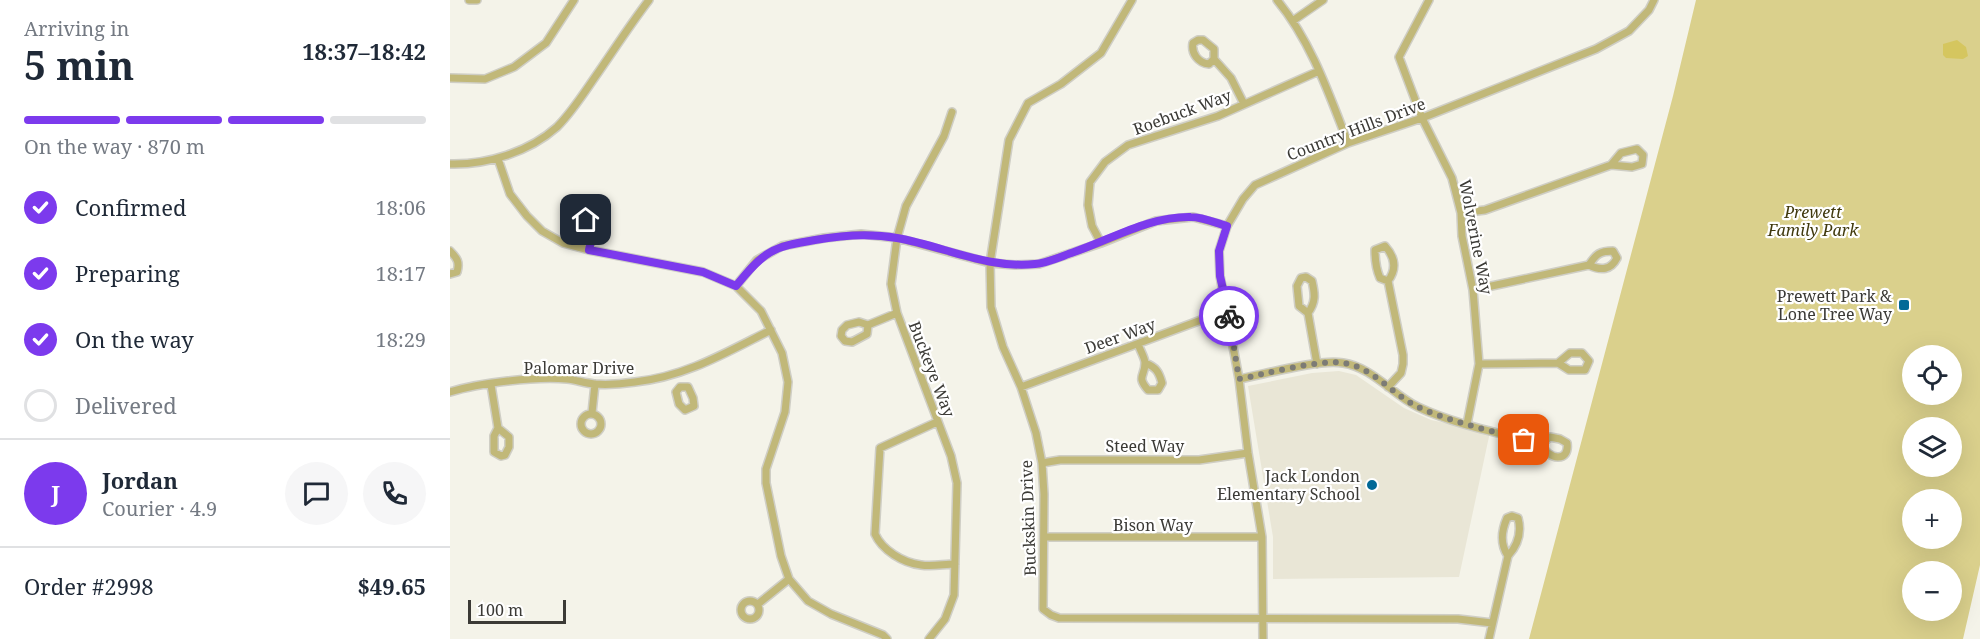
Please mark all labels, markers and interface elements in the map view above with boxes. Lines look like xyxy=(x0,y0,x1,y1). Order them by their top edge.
text: Arriving in xyxy=(24,15,129,42)
text: 18:37–18:42 xyxy=(302,36,426,66)
text: 5 min xyxy=(24,38,134,91)
street label: Roebuck Way xyxy=(1130,84,1235,140)
street label: Country Hills Drive xyxy=(1283,92,1429,166)
text: On the way · 870 m xyxy=(24,133,205,160)
street label: Wolverine Way xyxy=(1454,178,1498,297)
icon: check xyxy=(24,191,57,224)
text: Confirmed xyxy=(75,192,186,222)
text: 18:06 xyxy=(376,194,426,221)
pin xyxy=(560,194,611,245)
park label: Prewett Family Park xyxy=(1767,201,1859,241)
icon: home xyxy=(569,203,602,236)
icon: check xyxy=(24,257,57,290)
text: Preparing xyxy=(75,258,180,288)
text: 18:17 xyxy=(376,260,426,287)
place label: Prewett Park & Lone Tree Way xyxy=(1777,285,1893,325)
courier xyxy=(1199,286,1259,346)
marker: Prewett Park & Lone Tree Way xyxy=(1897,298,1911,312)
icon: bike xyxy=(1213,300,1246,333)
street label: Deer Way xyxy=(1082,313,1159,359)
street label: Buckeye Way xyxy=(904,318,961,421)
icon: check xyxy=(24,323,57,356)
text: On the way xyxy=(75,324,194,354)
text: 18:29 xyxy=(376,326,426,353)
map controls xyxy=(1902,345,1962,621)
button: locate xyxy=(1902,345,1962,405)
street label: Palomar Drive xyxy=(524,357,634,379)
text: Delivered xyxy=(75,390,177,420)
pin xyxy=(1498,414,1549,465)
button: layers xyxy=(1902,417,1962,477)
icon: bag xyxy=(1507,423,1540,456)
street label: Steed Way xyxy=(1106,435,1185,457)
street label: Buckskin Drive xyxy=(1015,460,1041,576)
button: chat xyxy=(285,462,348,525)
button: phone xyxy=(363,462,426,525)
text: Jordan xyxy=(102,465,178,495)
place label: Jack London Elementary School xyxy=(1217,465,1360,505)
text: J xyxy=(51,478,60,508)
marker: Jack London Elementary School xyxy=(1365,478,1379,492)
button: + xyxy=(1902,489,1962,549)
text: Courier · 4.9 xyxy=(102,495,217,522)
street label: Bison Way xyxy=(1113,514,1194,536)
button: − xyxy=(1902,561,1962,621)
text: Order #2998 xyxy=(24,571,154,601)
text: $49.65 xyxy=(357,571,426,601)
scale bar xyxy=(468,597,566,624)
text: 100 m xyxy=(477,599,523,621)

